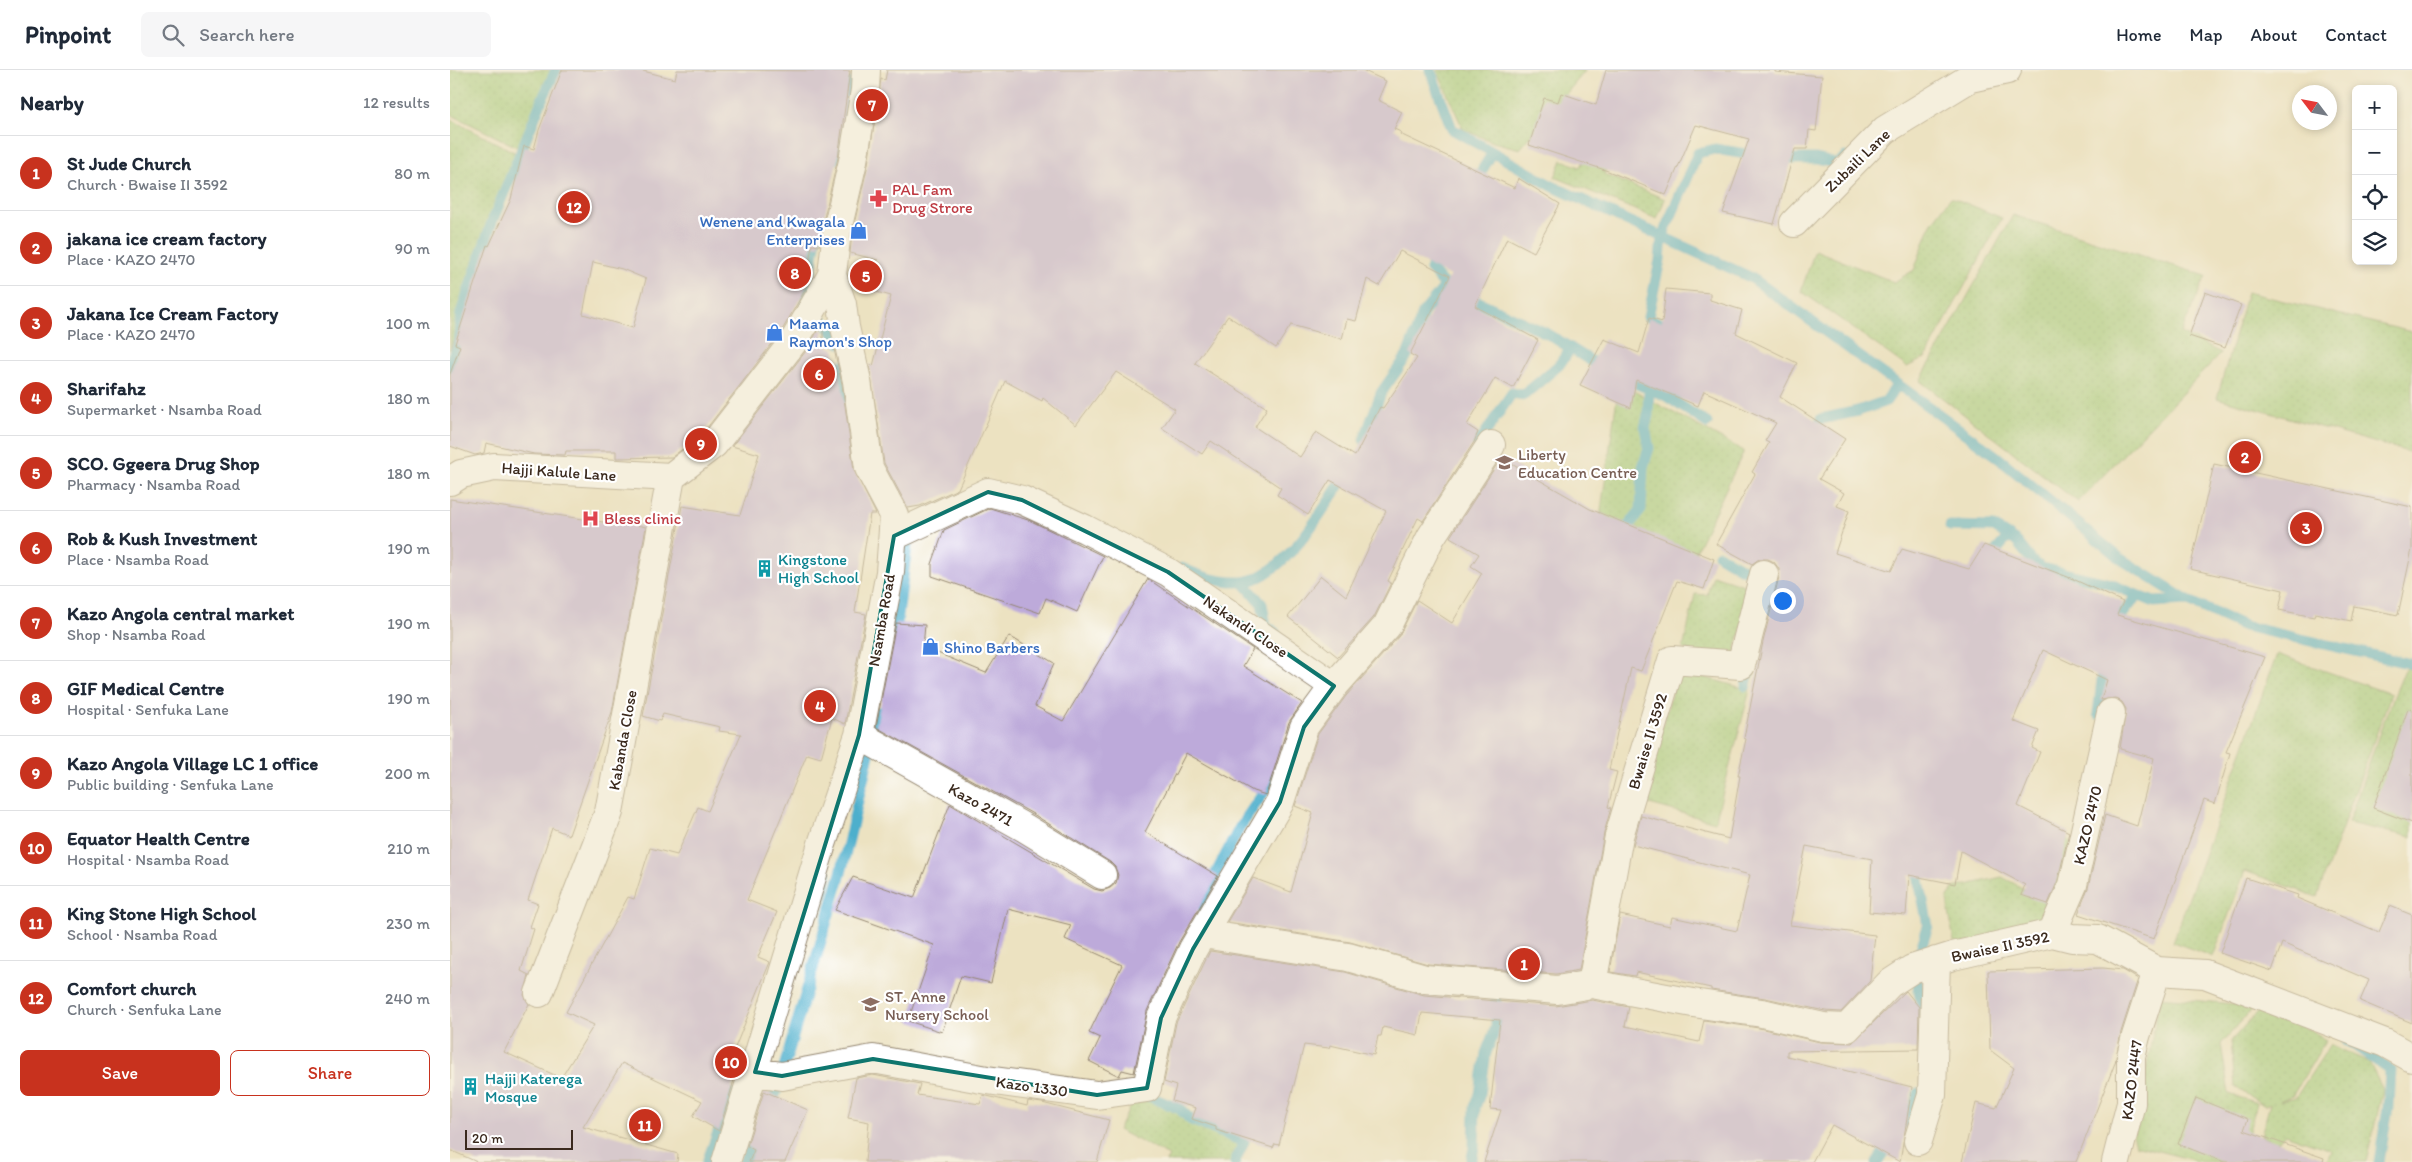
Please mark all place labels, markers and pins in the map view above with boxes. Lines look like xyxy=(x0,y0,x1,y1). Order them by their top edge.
pin: 7 xyxy=(856,86,888,124)
place label: PAL Fam Drug Strore xyxy=(892,180,973,217)
pin: 12 xyxy=(558,188,590,226)
pharmacy icon: PAL Fam Drug Strore xyxy=(868,188,888,208)
place label: Wenene and Kwagala Enterprises xyxy=(700,212,846,249)
shop icon: Wenene and Kwagala Enterprises xyxy=(849,220,869,240)
pin: 8 xyxy=(779,254,811,292)
pin: 5 xyxy=(850,257,882,295)
place label: Maama Raymon's Shop xyxy=(789,314,892,351)
shop icon: Maama Raymon's Shop xyxy=(765,322,785,342)
pin: 6 xyxy=(803,355,835,393)
pin: 9 xyxy=(685,425,717,463)
pin: 2 xyxy=(2229,438,2261,476)
place label: Liberty Education Centre xyxy=(1518,445,1637,482)
school or university icon: Liberty Education Centre xyxy=(1494,453,1514,473)
hospital icon: Bless clinic xyxy=(580,508,600,528)
place label: Bless clinic xyxy=(604,509,681,528)
pin: 3 xyxy=(2290,509,2322,547)
place label: Kingstone High School xyxy=(778,550,860,587)
building icon: Kingstone High School xyxy=(754,558,774,578)
shop icon: Shino Barbers xyxy=(920,637,940,657)
place label: Shino Barbers xyxy=(944,638,1040,657)
pin: 4 xyxy=(804,687,836,725)
pin: 1 xyxy=(1508,945,1540,983)
place label: ST. Anne Nursery School xyxy=(885,987,989,1024)
school or university icon: ST. Anne Nursery School xyxy=(861,995,881,1015)
pin: 10 xyxy=(715,1043,747,1081)
place label: Hajji Katerega Mosque xyxy=(485,1069,583,1106)
building icon: Hajji Katerega Mosque xyxy=(461,1077,481,1097)
pin: 11 xyxy=(629,1106,661,1144)

